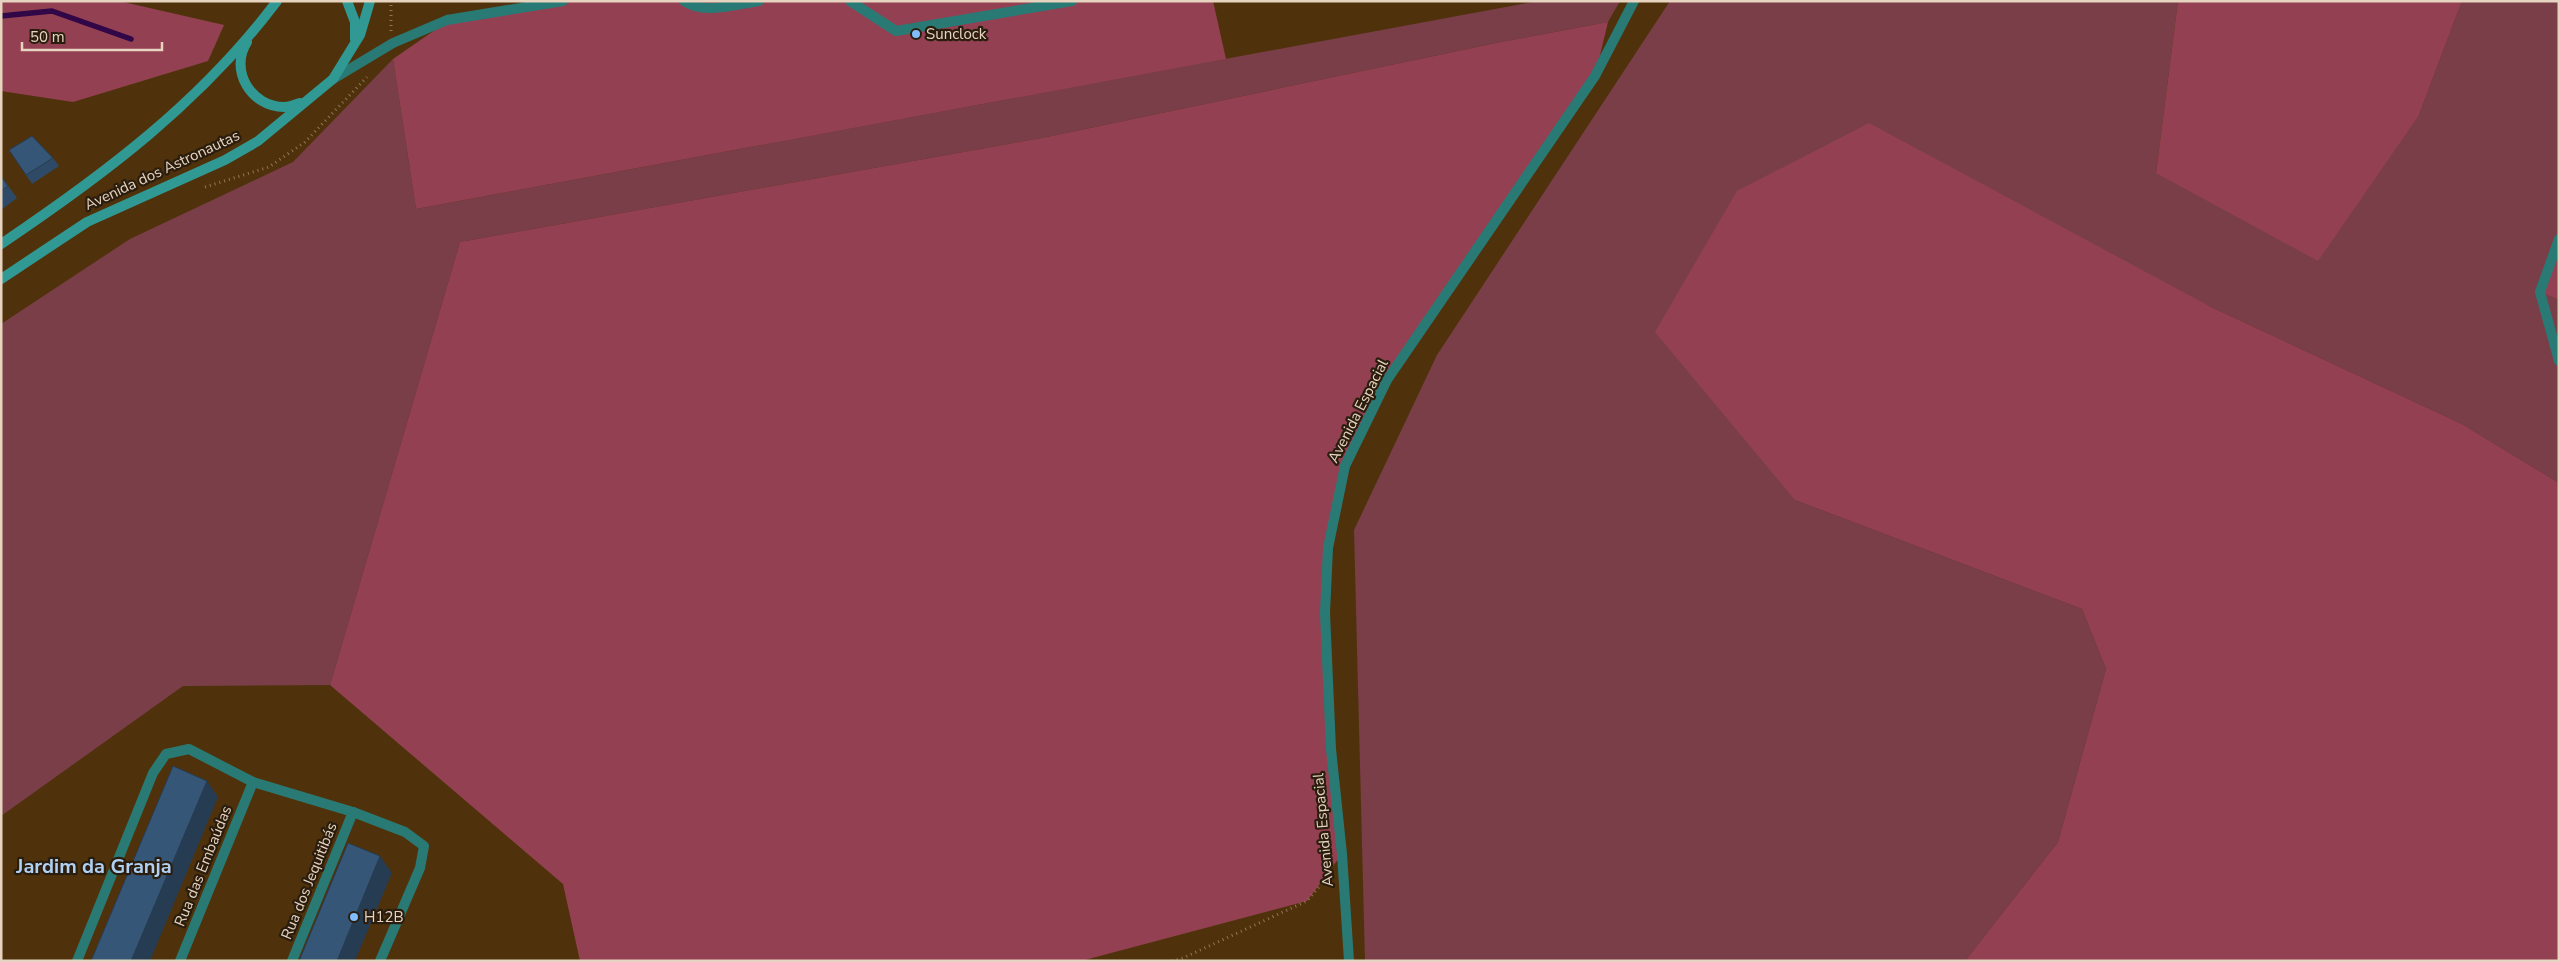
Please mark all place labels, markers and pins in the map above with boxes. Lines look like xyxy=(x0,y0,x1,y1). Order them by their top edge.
place label: Sunclock xyxy=(926,24,987,44)
marker: Sunclock xyxy=(910,28,922,40)
place label: H12B xyxy=(364,907,404,927)
marker: H12B xyxy=(348,911,360,923)

